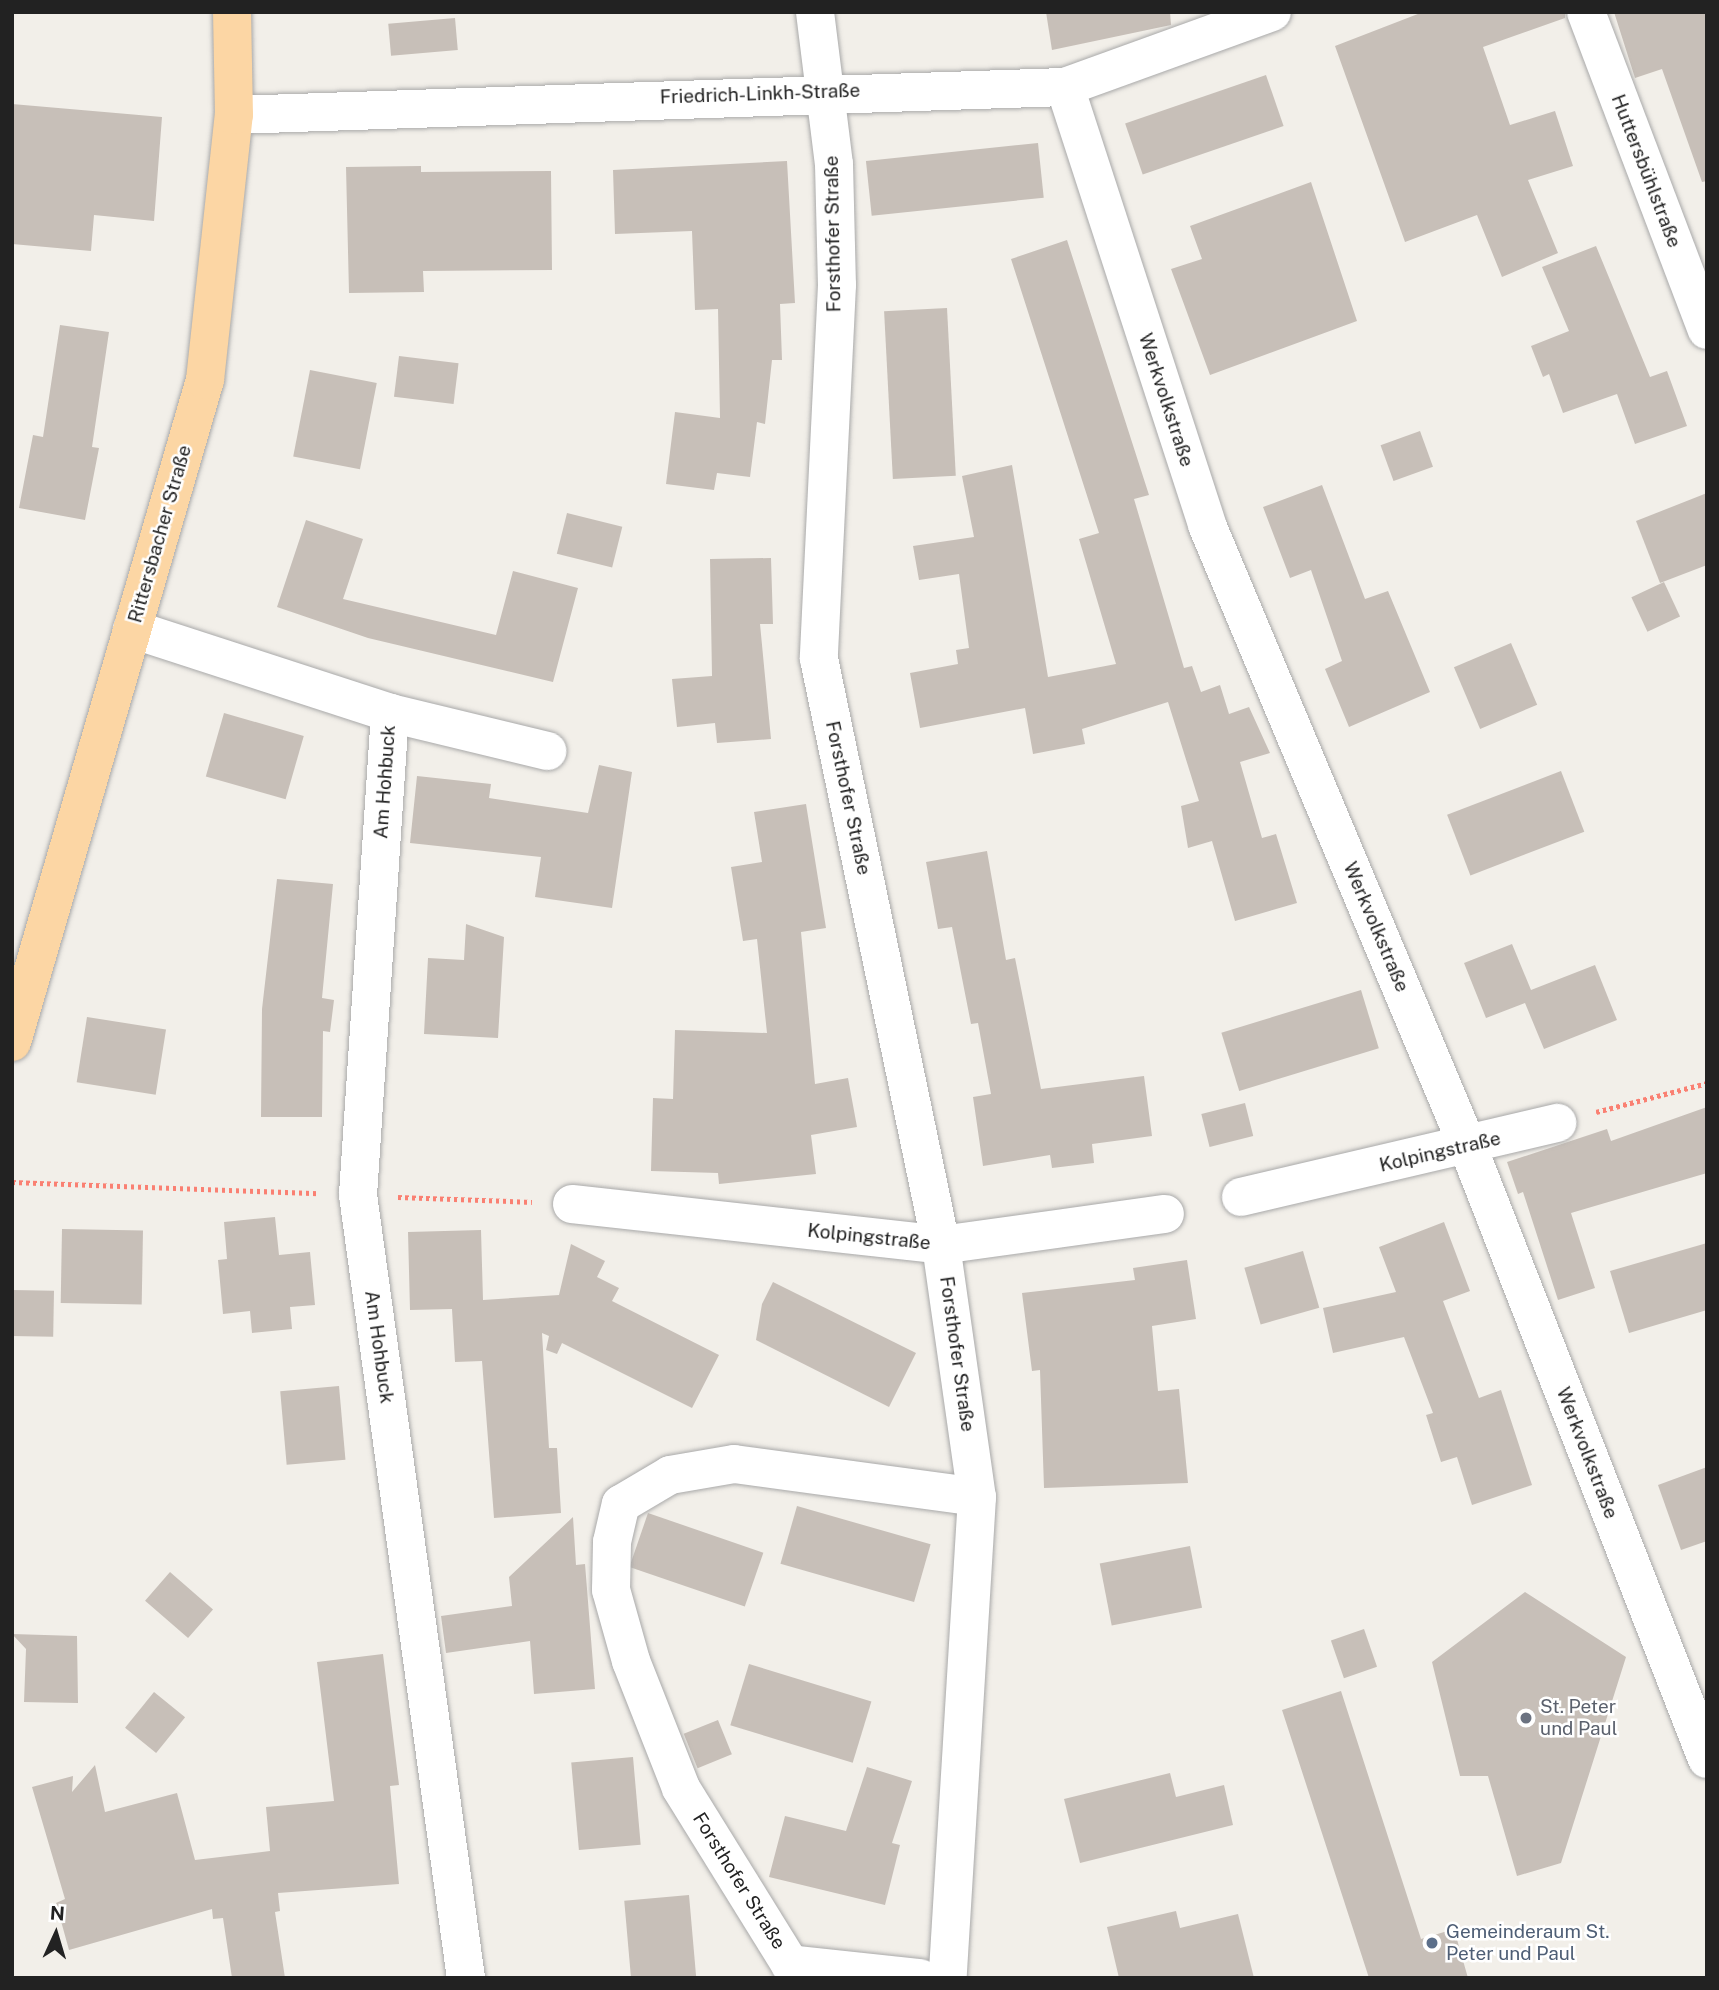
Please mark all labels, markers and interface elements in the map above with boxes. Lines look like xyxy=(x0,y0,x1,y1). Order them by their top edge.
street label: Friedrich-Linkh-Straße xyxy=(659,79,861,109)
street label: Huttersbühlstraße xyxy=(1606,91,1686,251)
street label: Forsthofer Straße xyxy=(820,155,846,313)
street label: Werkvolkstraße xyxy=(1134,330,1198,470)
street label: Rittersbacher Straße xyxy=(124,443,196,625)
street label: Forsthofer Straße xyxy=(821,719,875,877)
street label: Am Hohbuck xyxy=(370,724,400,840)
street label: Werkvolkstraße xyxy=(1338,859,1414,995)
street label: Kolpingstraße xyxy=(1377,1127,1503,1177)
street label: Kolpingstraße xyxy=(806,1219,932,1255)
street label: Forsthofer Straße xyxy=(935,1275,979,1433)
street label: Am Hohbuck xyxy=(360,1289,398,1405)
street label: Werkvolkstraße xyxy=(1551,1384,1623,1522)
place label: St. Peter und Paul xyxy=(1540,1696,1617,1740)
marker: St. Peter und Paul xyxy=(1518,1710,1534,1726)
street label: Forsthofer Straße xyxy=(688,1809,790,1953)
north arrow xyxy=(21,1899,91,1969)
text: N xyxy=(49,1902,66,1925)
place label: Gemeinderaum St. Peter und Paul xyxy=(1446,1921,1610,1965)
marker: Gemeinderaum St. Peter und Paul xyxy=(1424,1935,1440,1951)

